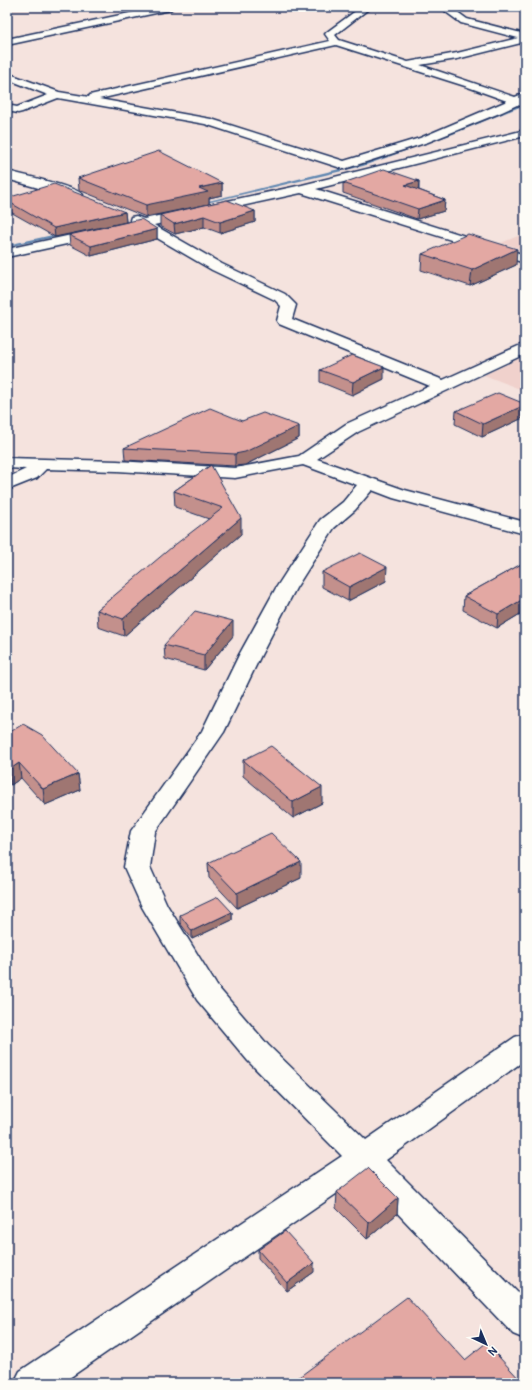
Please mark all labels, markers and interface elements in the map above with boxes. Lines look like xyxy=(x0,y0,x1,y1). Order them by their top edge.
north arrow xyxy=(466,1324,506,1364)
text: N xyxy=(485,1344,500,1358)

